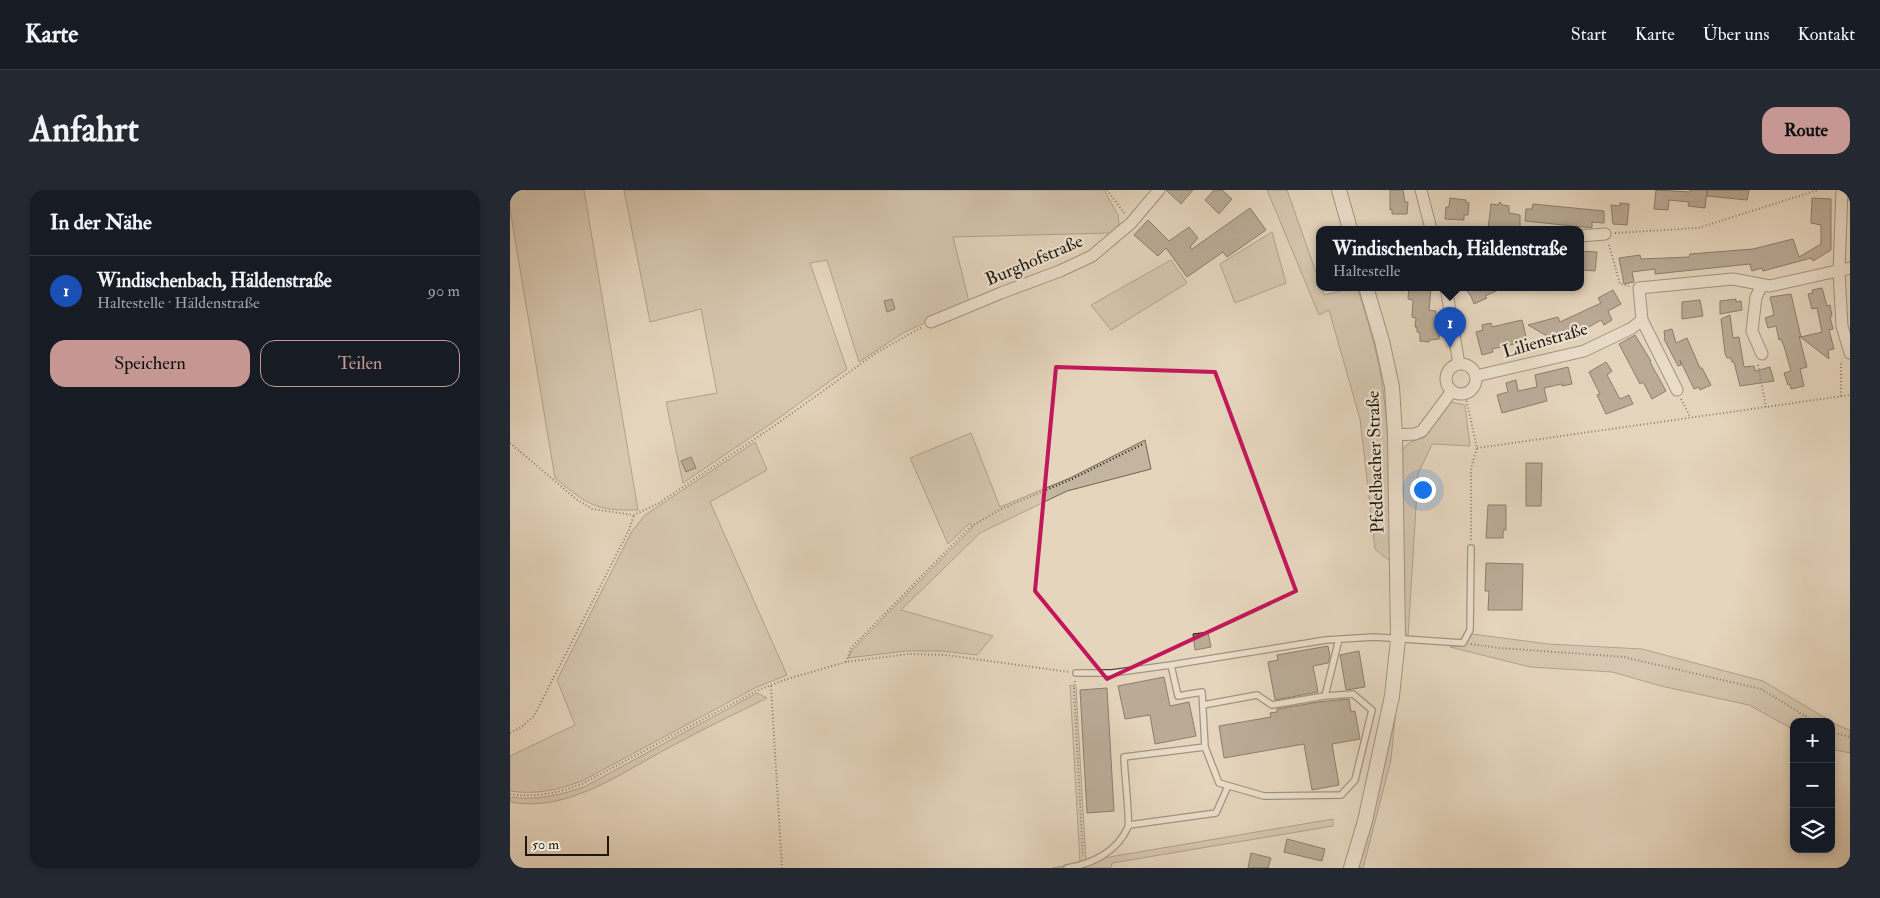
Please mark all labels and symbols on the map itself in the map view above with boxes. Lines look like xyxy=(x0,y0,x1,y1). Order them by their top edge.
street label: Burghofstraße xyxy=(982,229,1087,291)
pin: 1 xyxy=(1434,307,1466,348)
street label: Lilienstraße xyxy=(1500,317,1591,364)
street label: Pfedelbacher Straße xyxy=(1361,390,1389,534)
your location xyxy=(1410,477,1436,503)
scale bar xyxy=(525,833,609,856)

